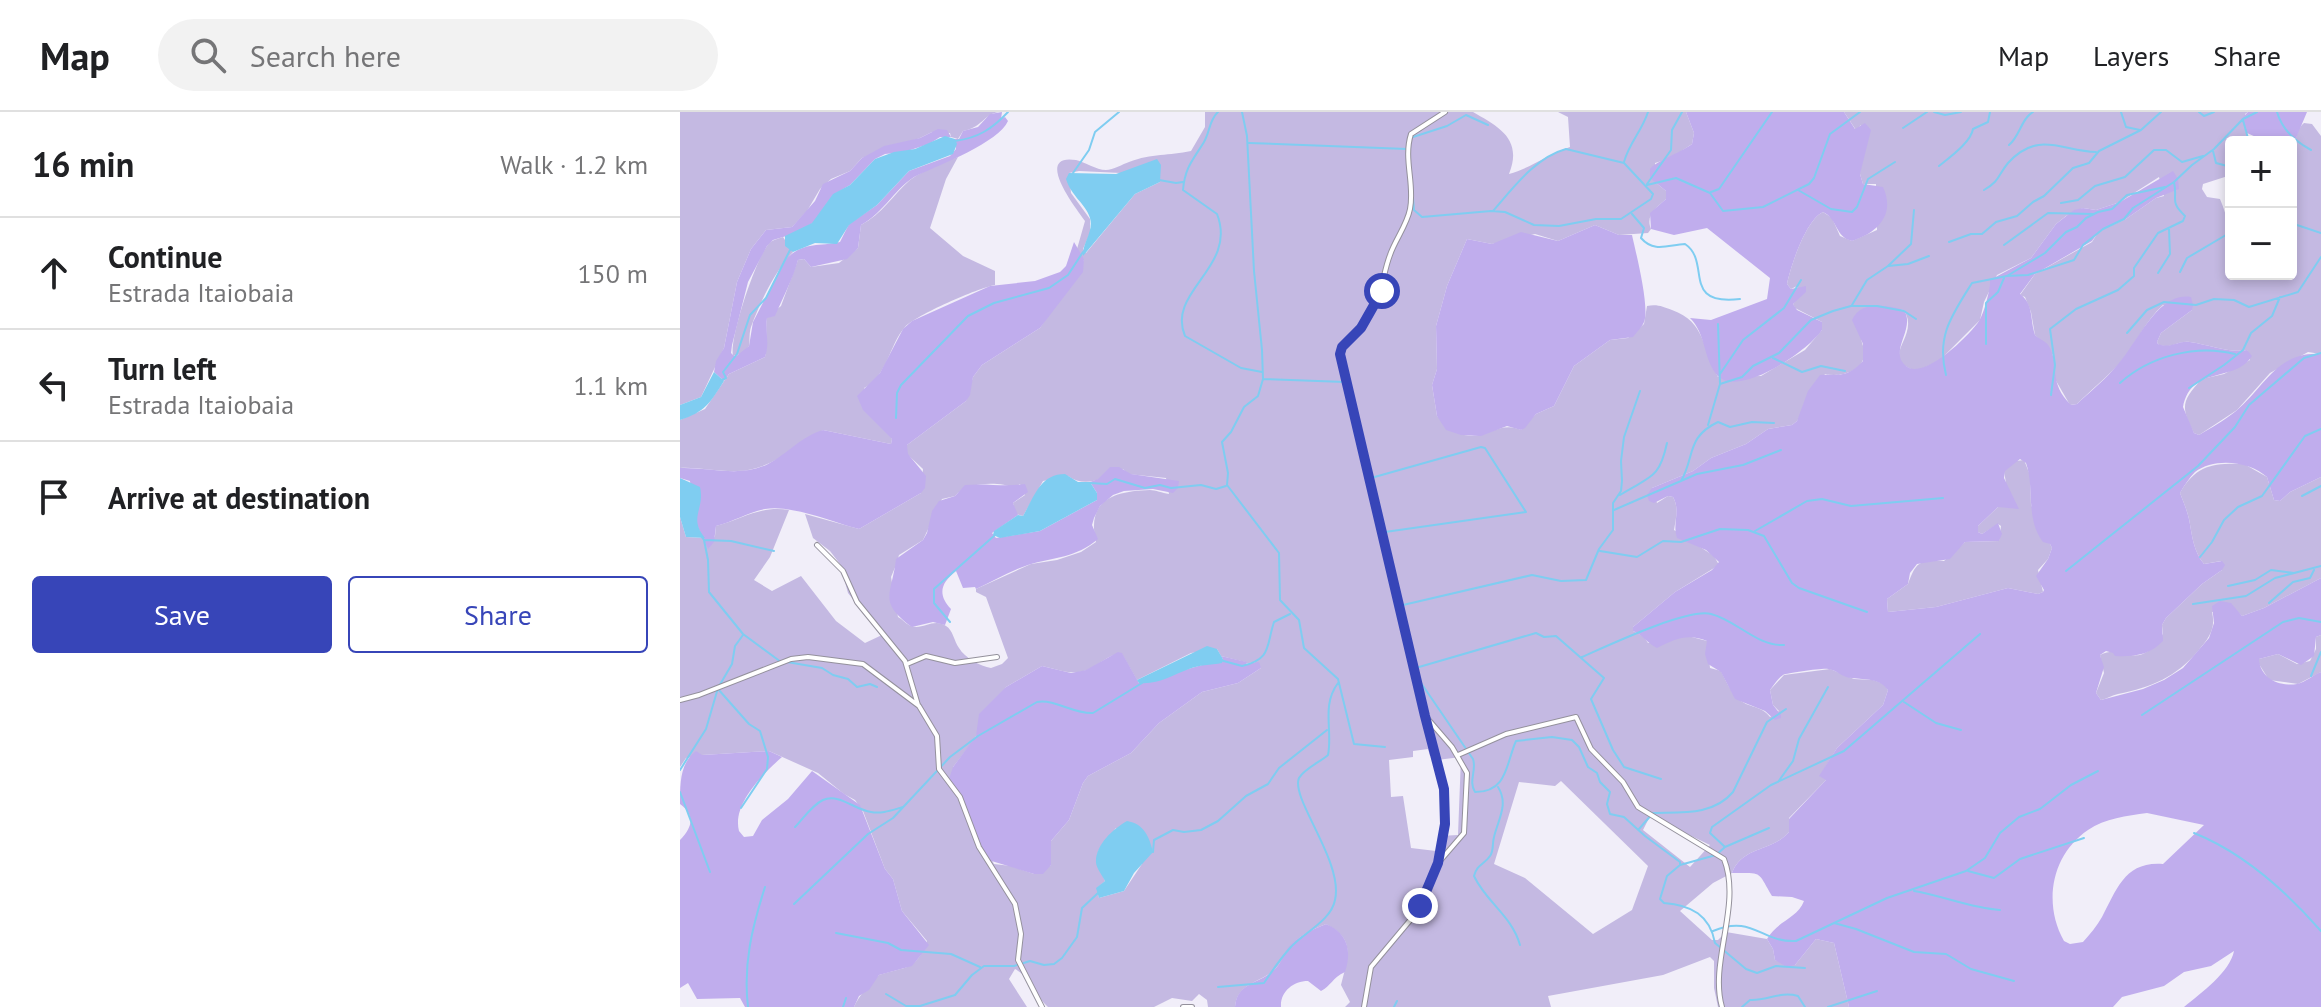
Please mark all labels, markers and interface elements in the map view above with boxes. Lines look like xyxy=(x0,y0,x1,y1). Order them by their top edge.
search box xyxy=(158,19,718,91)
text: Map xyxy=(40,31,110,80)
icon: search xyxy=(186,33,230,77)
text: Search here xyxy=(250,36,401,75)
text: Map xyxy=(1998,37,2049,74)
text: Layers xyxy=(2093,37,2169,74)
text: Share xyxy=(2213,37,2281,74)
map controls xyxy=(2225,136,2297,280)
button: + xyxy=(2225,136,2297,208)
text: 16 min xyxy=(32,142,134,186)
text: Walk · 1.2 km xyxy=(500,148,648,181)
button: − xyxy=(2225,208,2297,280)
text: Continue xyxy=(108,237,222,276)
icon: ahead xyxy=(32,251,76,295)
text: 150 m xyxy=(577,257,648,290)
route start xyxy=(1364,273,1400,309)
text: Estrada Itaiobaia xyxy=(108,276,294,309)
text: Turn left xyxy=(108,349,216,388)
icon: left xyxy=(32,363,76,407)
text: 1.1 km xyxy=(574,369,648,402)
text: Estrada Itaiobaia xyxy=(108,388,294,421)
icon: arrive xyxy=(32,475,76,519)
text: Arrive at destination xyxy=(108,478,370,517)
button: Save xyxy=(32,576,332,653)
button: Share xyxy=(348,576,648,653)
route end xyxy=(1402,888,1438,924)

